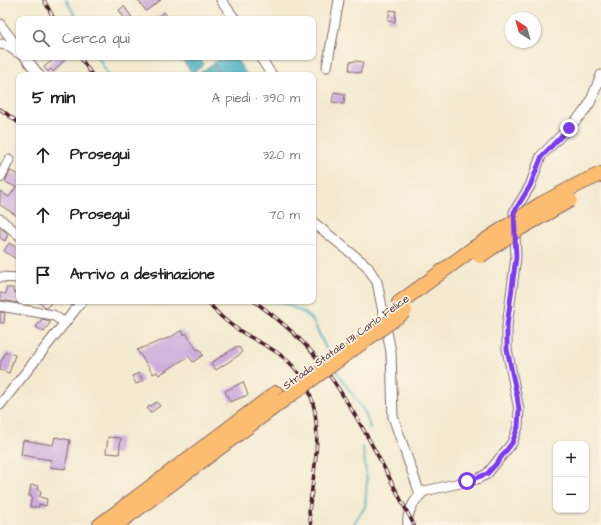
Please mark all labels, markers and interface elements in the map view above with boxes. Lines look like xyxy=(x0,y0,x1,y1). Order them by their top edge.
north arrow xyxy=(505,12,541,48)
search box xyxy=(16,16,316,60)
icon: search xyxy=(30,27,52,49)
text: Cerca qui xyxy=(62,28,130,49)
text: 5 min xyxy=(32,86,75,110)
text: A piedi · 390 m xyxy=(212,89,300,107)
route end xyxy=(560,119,578,137)
icon: ahead xyxy=(32,144,54,166)
text: Prosegui xyxy=(70,144,130,165)
text: 320 m xyxy=(262,146,300,164)
icon: ahead xyxy=(32,204,54,226)
text: Prosegui xyxy=(70,204,130,225)
text: 70 m xyxy=(268,206,300,224)
icon: arrive xyxy=(32,264,54,286)
text: Arrivo a destinazione xyxy=(70,264,215,285)
street label: Strada Statale 131 Carlo Felice xyxy=(280,291,412,393)
map controls xyxy=(553,441,589,513)
button: + xyxy=(553,441,589,477)
route start xyxy=(458,472,476,490)
button: − xyxy=(553,477,589,513)

